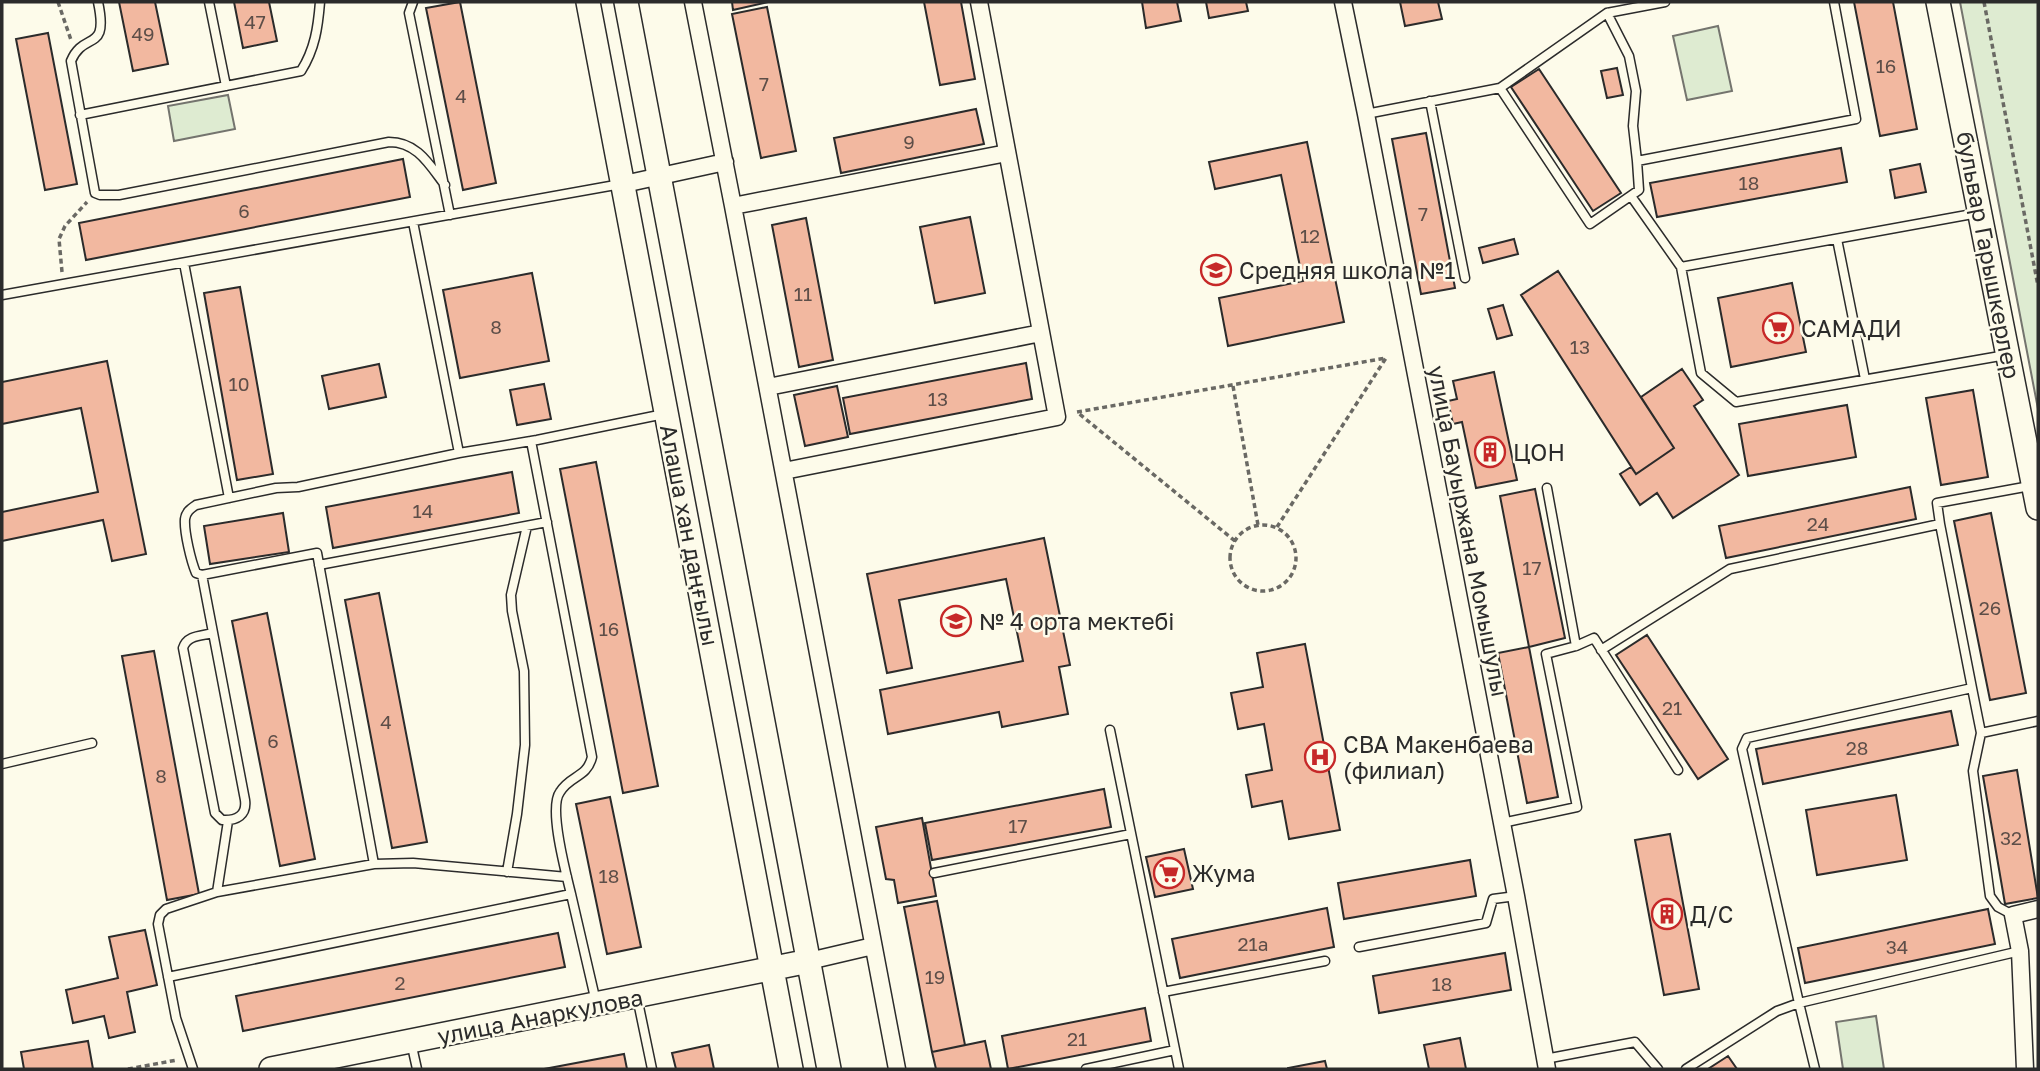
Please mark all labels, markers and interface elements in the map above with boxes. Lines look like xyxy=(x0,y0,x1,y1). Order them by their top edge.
house number: 47 xyxy=(244,10,266,33)
house number: 49 xyxy=(131,22,155,45)
house number: 16 xyxy=(1876,54,1896,77)
house number: 7 xyxy=(759,72,769,95)
house number: 4 xyxy=(455,84,467,107)
street label: бульвар Гарышкерлер xyxy=(1951,129,2027,381)
house number: 9 xyxy=(903,130,915,153)
house number: 18 xyxy=(1739,171,1759,194)
house number: 6 xyxy=(238,199,250,222)
house number: 7 xyxy=(1418,202,1428,225)
house number: 12 xyxy=(1300,224,1320,247)
school or university icon: Средняя школа №1 xyxy=(1199,253,1233,287)
place label: Средняя школа №1 xyxy=(1239,256,1455,284)
house number: 11 xyxy=(794,282,812,305)
supermarket icon: САМАДИ xyxy=(1761,311,1795,345)
place label: САМАДИ xyxy=(1801,314,1902,342)
house number: 8 xyxy=(490,315,502,338)
house number: 13 xyxy=(1570,335,1590,358)
street label: улица Бауыржана Момышулы xyxy=(1423,363,1515,699)
house number: 10 xyxy=(229,372,250,395)
house number: 13 xyxy=(928,387,948,410)
street label: Алаша хан даңғылы xyxy=(655,422,725,648)
building icon: ЦОН xyxy=(1473,435,1507,469)
place label: ЦОН xyxy=(1513,438,1565,466)
house number: 14 xyxy=(413,499,433,522)
house number: 24 xyxy=(1807,512,1829,535)
house number: 17 xyxy=(1522,556,1542,579)
house number: 26 xyxy=(1979,596,2001,619)
school or university icon: № 4 орта мектебі xyxy=(939,604,973,638)
place label: № 4 орта мектебі xyxy=(979,607,1174,635)
house number: 16 xyxy=(599,617,619,640)
house number: 21 xyxy=(1662,696,1682,719)
house number: 4 xyxy=(380,710,392,733)
house number: 6 xyxy=(267,729,279,752)
place label: СВА Макенбаева (филиал) xyxy=(1343,730,1534,784)
house number: 28 xyxy=(1846,736,1868,759)
hospital icon: СВА Макенбаева (филиал) xyxy=(1303,740,1337,774)
house number: 8 xyxy=(155,764,167,787)
house number: 17 xyxy=(1008,814,1028,837)
house number: 32 xyxy=(2000,826,2022,849)
supermarket icon: Жума xyxy=(1152,856,1186,890)
place label: Жума xyxy=(1192,859,1256,887)
house number: 18 xyxy=(599,864,619,887)
building icon: Д/С xyxy=(1650,897,1684,931)
place label: Д/С xyxy=(1690,900,1733,928)
house number: 21а xyxy=(1238,932,1268,955)
house number: 34 xyxy=(1886,935,1908,958)
house number: 19 xyxy=(925,965,945,988)
house number: 2 xyxy=(394,971,406,994)
house number: 18 xyxy=(1432,972,1452,995)
street label: улица Анаркулова xyxy=(435,982,645,1050)
house number: 21 xyxy=(1067,1027,1087,1050)

